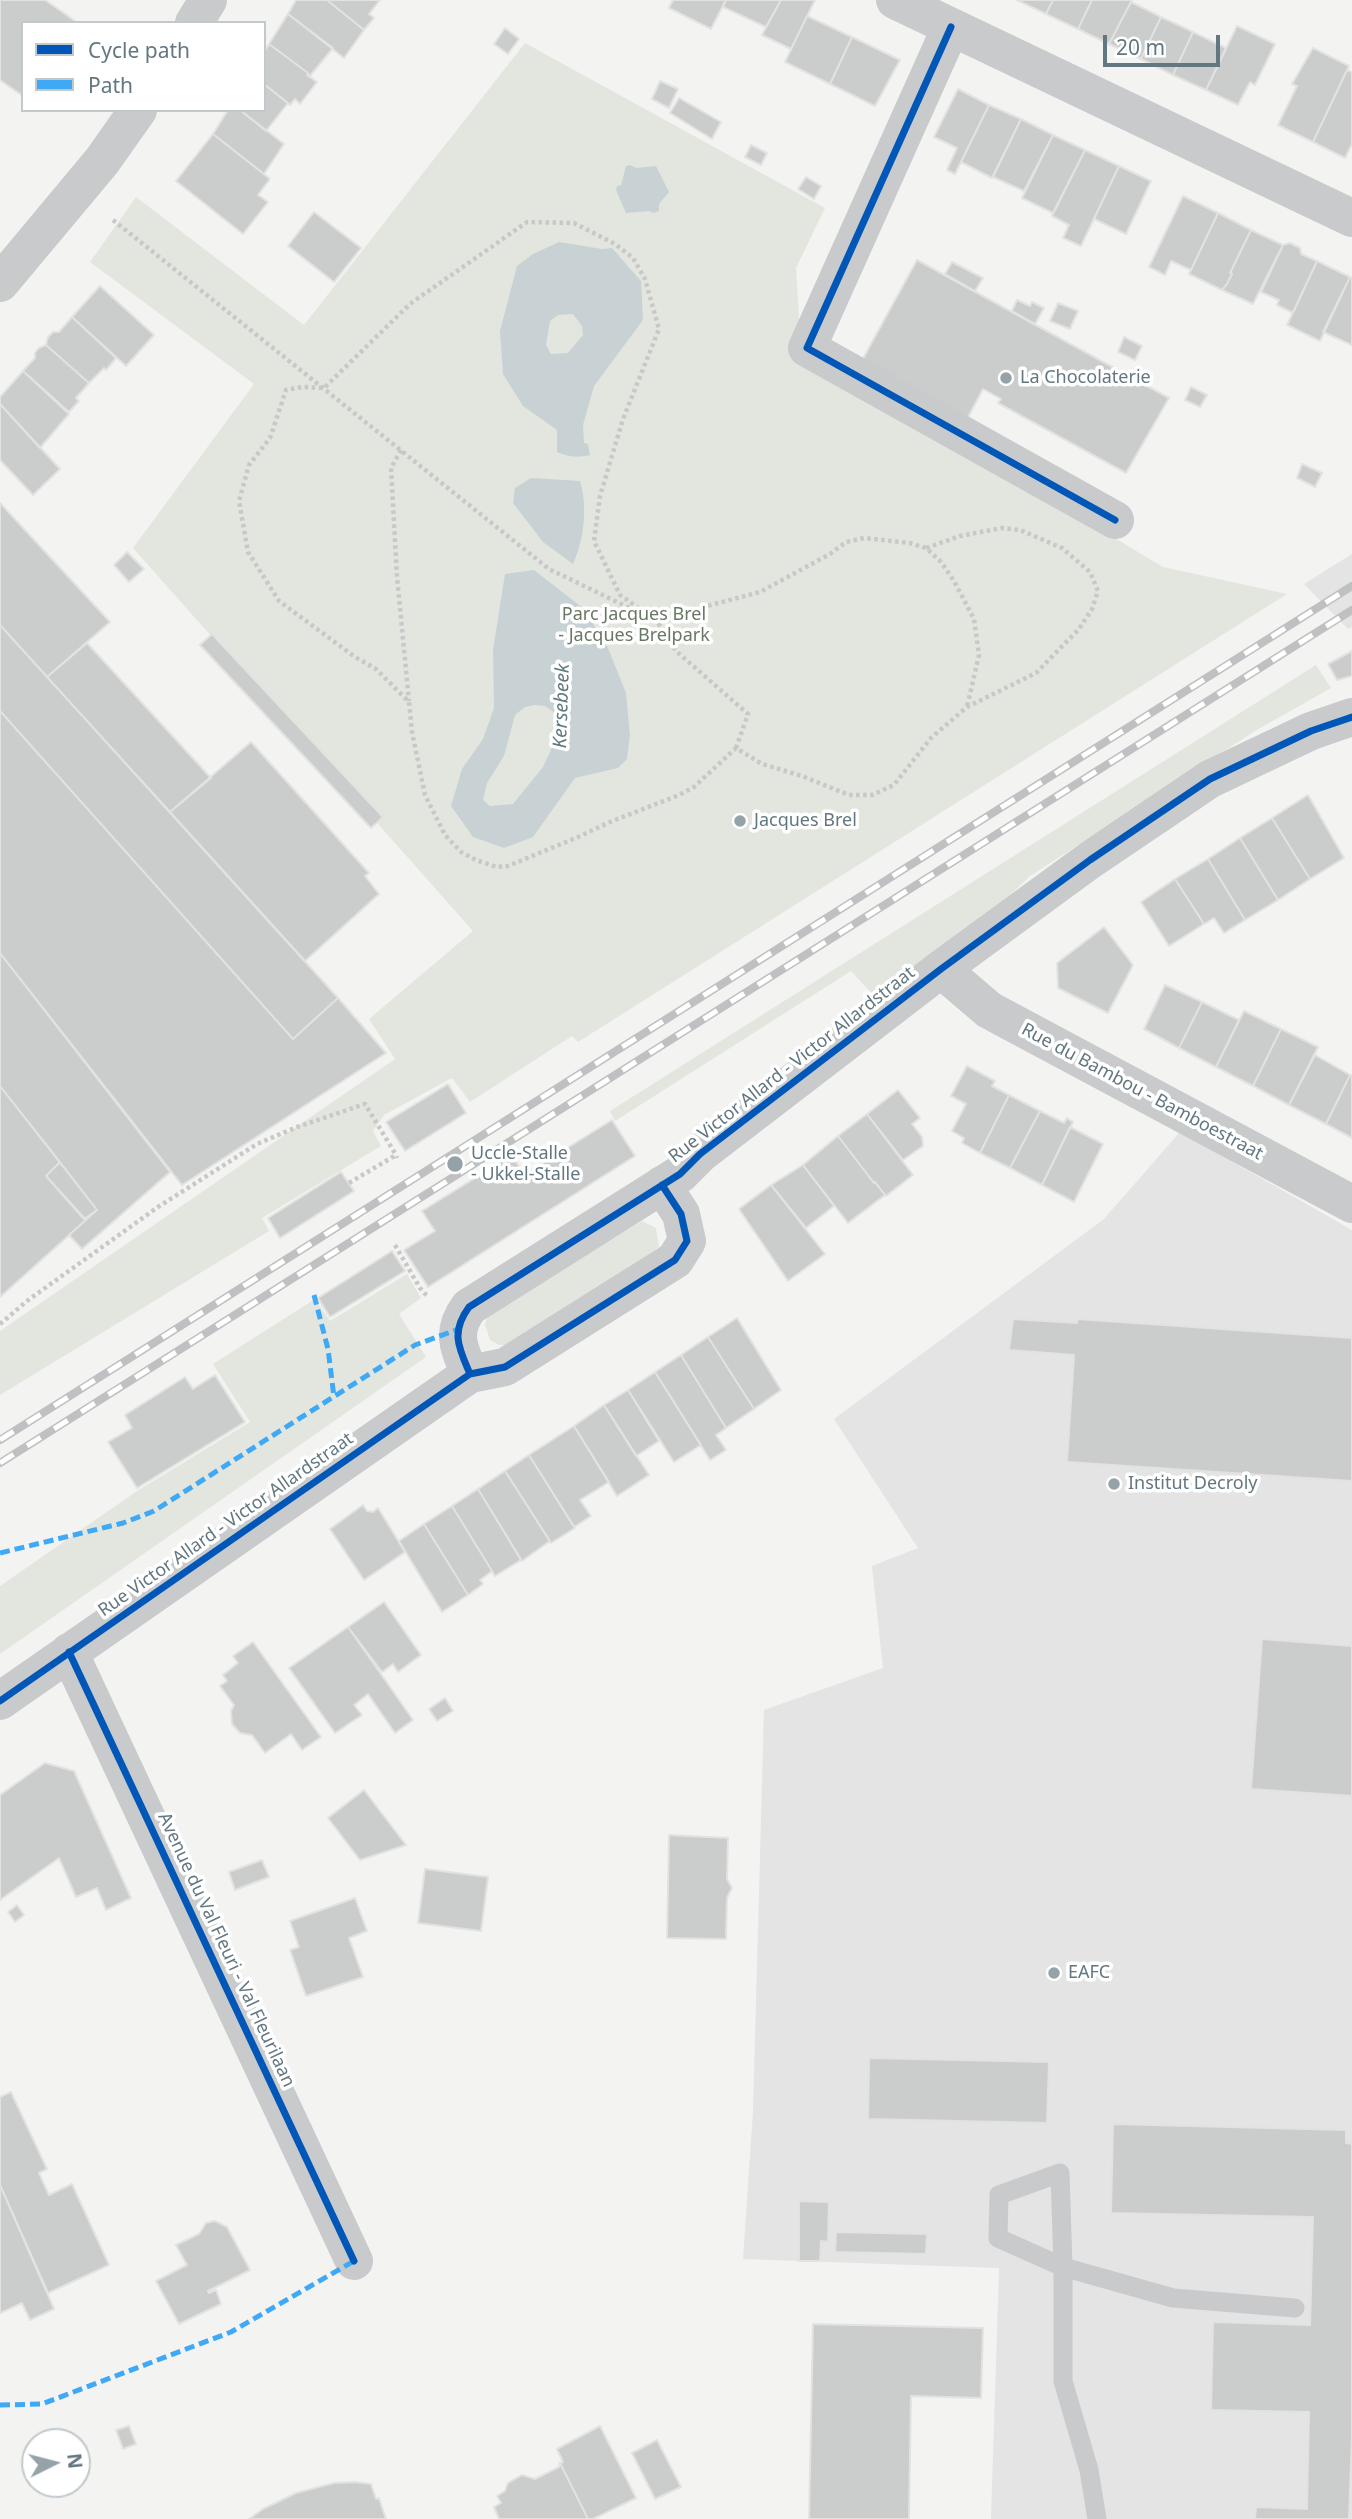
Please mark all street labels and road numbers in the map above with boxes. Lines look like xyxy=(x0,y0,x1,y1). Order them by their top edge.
street label: Rue Victor Allard - Victor Allardstraat xyxy=(665,962,919,1168)
street label: Rue du Bambou - Bamboestraat xyxy=(1018,1019,1266,1165)
street label: Rue Victor Allard - Victor Allardstraat xyxy=(94,1428,358,1622)
street label: Avenue du Val Fleuri - Val Fleurilaan xyxy=(153,1809,299,2091)

